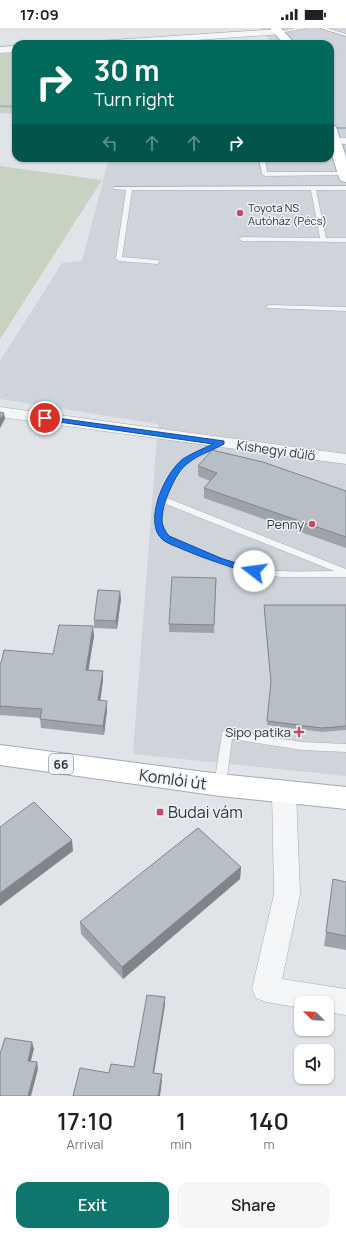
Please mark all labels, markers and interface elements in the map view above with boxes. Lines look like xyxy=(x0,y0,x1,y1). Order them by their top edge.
text: 17:09 xyxy=(20,4,59,25)
text: 30 m xyxy=(94,51,159,89)
icon: right xyxy=(28,56,80,108)
text: Turn right xyxy=(94,87,175,111)
icon: left xyxy=(99,132,121,154)
icon: ahead xyxy=(141,132,163,154)
icon: ahead xyxy=(183,132,205,154)
icon: right xyxy=(225,132,247,154)
place label: Toyota NS Autóház (Pécs) xyxy=(248,200,327,228)
marker: Toyota NS Autóház (Pécs) xyxy=(235,208,245,218)
pin xyxy=(28,401,62,435)
icon: arrive xyxy=(34,407,56,429)
street label: Kishegyi dűlő xyxy=(236,436,317,464)
place label: Penny xyxy=(267,515,304,533)
marker: Penny xyxy=(307,519,317,529)
position arrow xyxy=(233,550,275,592)
place label: Sipo patika xyxy=(225,723,291,741)
marker: Sipo patika xyxy=(294,727,304,737)
road number: 66 xyxy=(49,754,73,774)
street label: Komlói út xyxy=(138,763,208,795)
place label: Budai vám xyxy=(168,801,243,823)
marker: Budai vám xyxy=(155,807,165,817)
north arrow xyxy=(294,996,334,1036)
map controls xyxy=(294,996,334,1084)
button: sound xyxy=(294,1044,334,1084)
text: 17:10 xyxy=(57,1104,113,1137)
text: 1 xyxy=(176,1104,186,1137)
text: 140 xyxy=(249,1104,289,1137)
text: Arrival xyxy=(67,1135,104,1153)
text: min xyxy=(170,1135,192,1153)
text: m xyxy=(263,1135,274,1153)
button: Exit xyxy=(16,1182,169,1228)
button: Share xyxy=(177,1182,330,1228)

